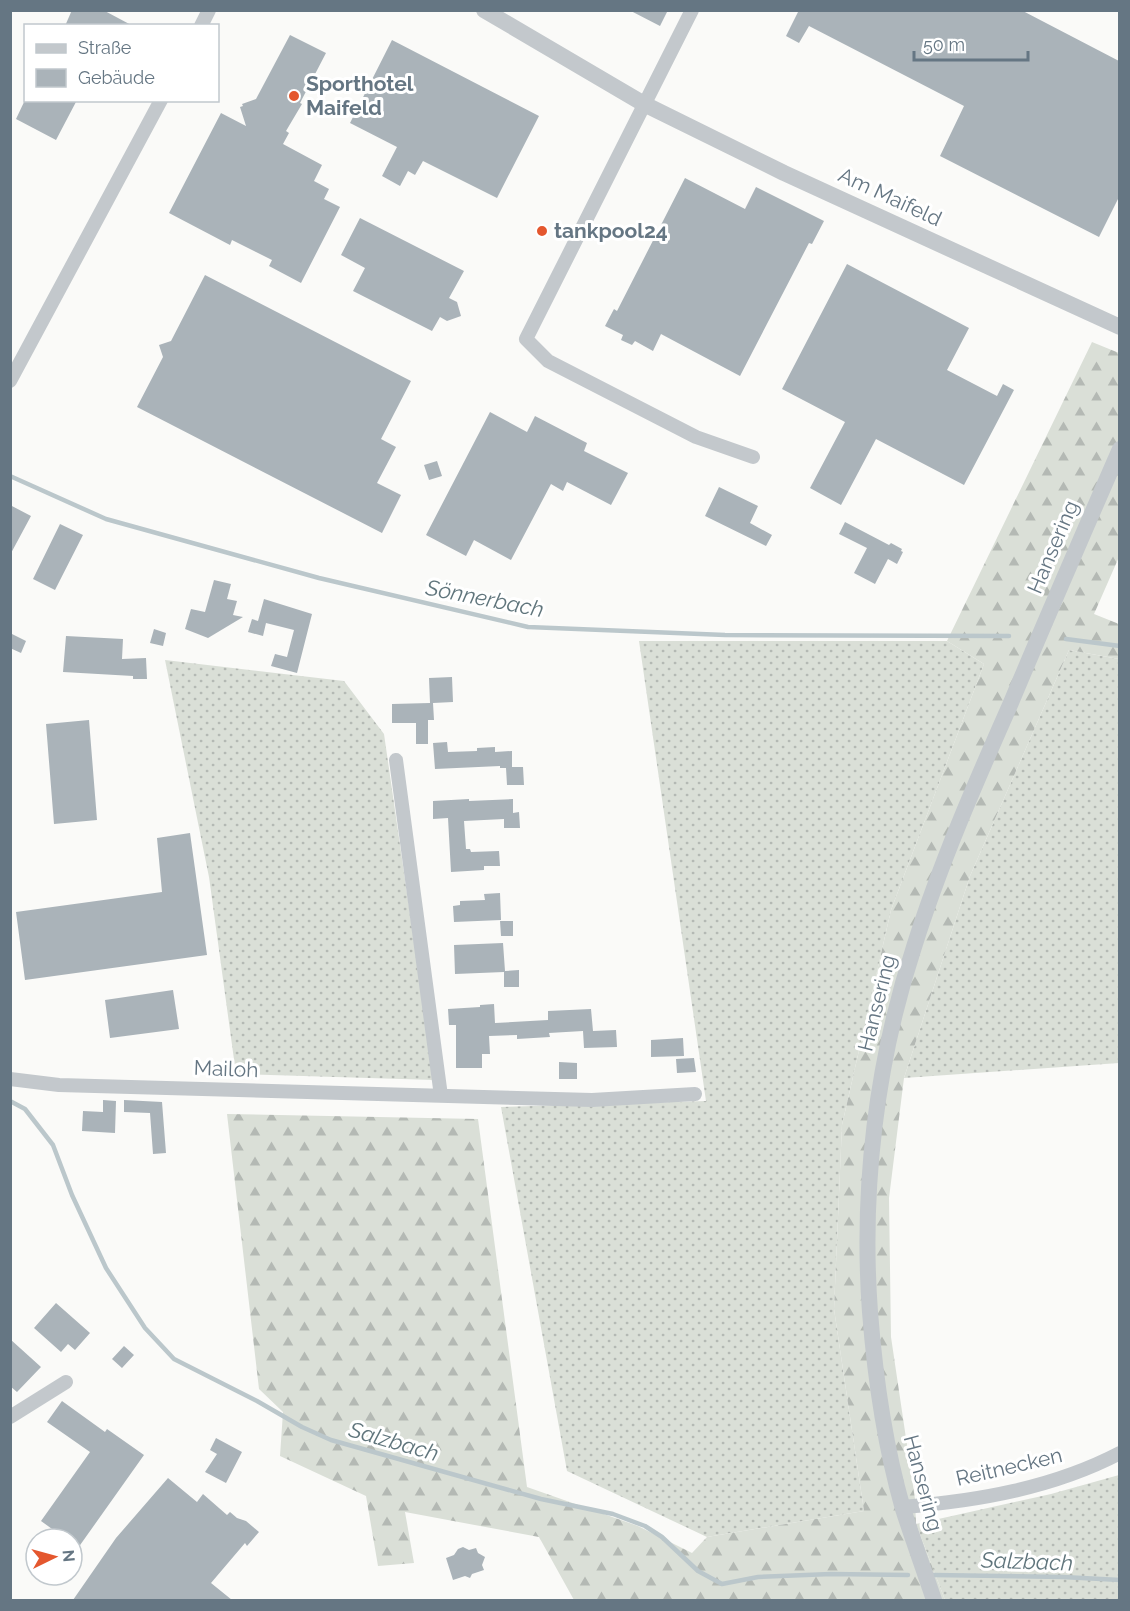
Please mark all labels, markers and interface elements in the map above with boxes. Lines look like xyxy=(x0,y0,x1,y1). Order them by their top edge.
legend xyxy=(24,24,219,102)
scale bar xyxy=(914,24,1028,62)
text: 50 m xyxy=(923,34,965,55)
text: Straße xyxy=(78,37,132,58)
text: Gebäude xyxy=(78,67,155,88)
place label: Sporthotel Maifeld xyxy=(306,71,414,120)
marker: Sporthotel Maifeld xyxy=(287,89,301,103)
street label: Am Maifeld xyxy=(835,162,946,231)
place label: tankpool24 xyxy=(554,218,668,243)
marker: tankpool24 xyxy=(535,224,549,238)
street label: Hansering xyxy=(1022,496,1083,597)
water label: Sönnerbach xyxy=(423,574,546,622)
street label: Hansering xyxy=(852,952,901,1054)
street label: Mailoh xyxy=(193,1055,259,1082)
water label: Salzbach xyxy=(345,1416,442,1466)
street label: Hansering xyxy=(899,1432,948,1534)
street label: Reitnecken xyxy=(953,1442,1065,1491)
north arrow xyxy=(24,1527,84,1587)
water label: Salzbach xyxy=(980,1546,1073,1576)
text: N xyxy=(58,1549,78,1563)

